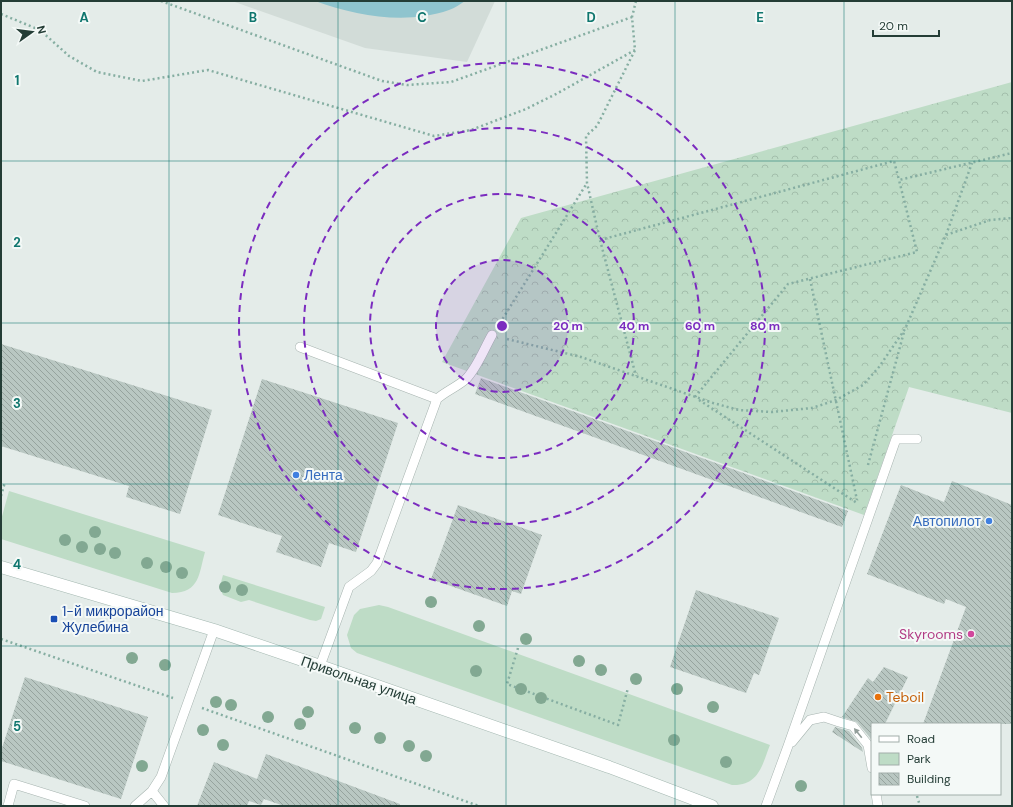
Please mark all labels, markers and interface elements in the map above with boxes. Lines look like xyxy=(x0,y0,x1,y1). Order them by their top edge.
text: A xyxy=(79,9,89,26)
text: B xyxy=(249,9,257,26)
text: C xyxy=(417,9,427,26)
text: D xyxy=(586,9,596,26)
text: E xyxy=(756,9,764,26)
north arrow xyxy=(12,12,52,52)
scale bar xyxy=(873,12,939,38)
text: 20 m xyxy=(879,18,908,34)
text: N xyxy=(34,24,49,35)
text: 1 xyxy=(15,72,19,89)
text: 2 xyxy=(13,234,21,251)
text: 20 m xyxy=(553,318,583,334)
text: 40 m xyxy=(619,318,649,334)
text: 60 m xyxy=(685,318,715,334)
text: 80 m xyxy=(750,318,780,334)
centre of rings xyxy=(495,319,509,333)
text: 3 xyxy=(13,395,21,412)
place label: Лента xyxy=(304,466,343,484)
marker: Лента xyxy=(291,470,301,480)
place label: Автопилот xyxy=(913,512,982,530)
marker: Автопилот xyxy=(984,516,994,526)
text: 4 xyxy=(13,556,21,573)
place label: 1-й микрорайон Жулебина xyxy=(62,602,164,636)
marker: 1-й микрорайон Жулебина xyxy=(49,614,59,624)
place label: Skyrooms xyxy=(899,625,963,643)
marker: Skyrooms xyxy=(966,629,976,639)
street label: Привольная улица xyxy=(299,652,419,708)
place label: Teboil xyxy=(886,688,924,706)
marker: Teboil xyxy=(873,692,883,702)
text: 5 xyxy=(13,718,21,735)
legend xyxy=(871,723,1001,795)
one-way arrow xyxy=(854,728,863,738)
text: Road xyxy=(907,731,935,747)
text: Park xyxy=(907,751,931,767)
text: Building xyxy=(907,771,951,787)

